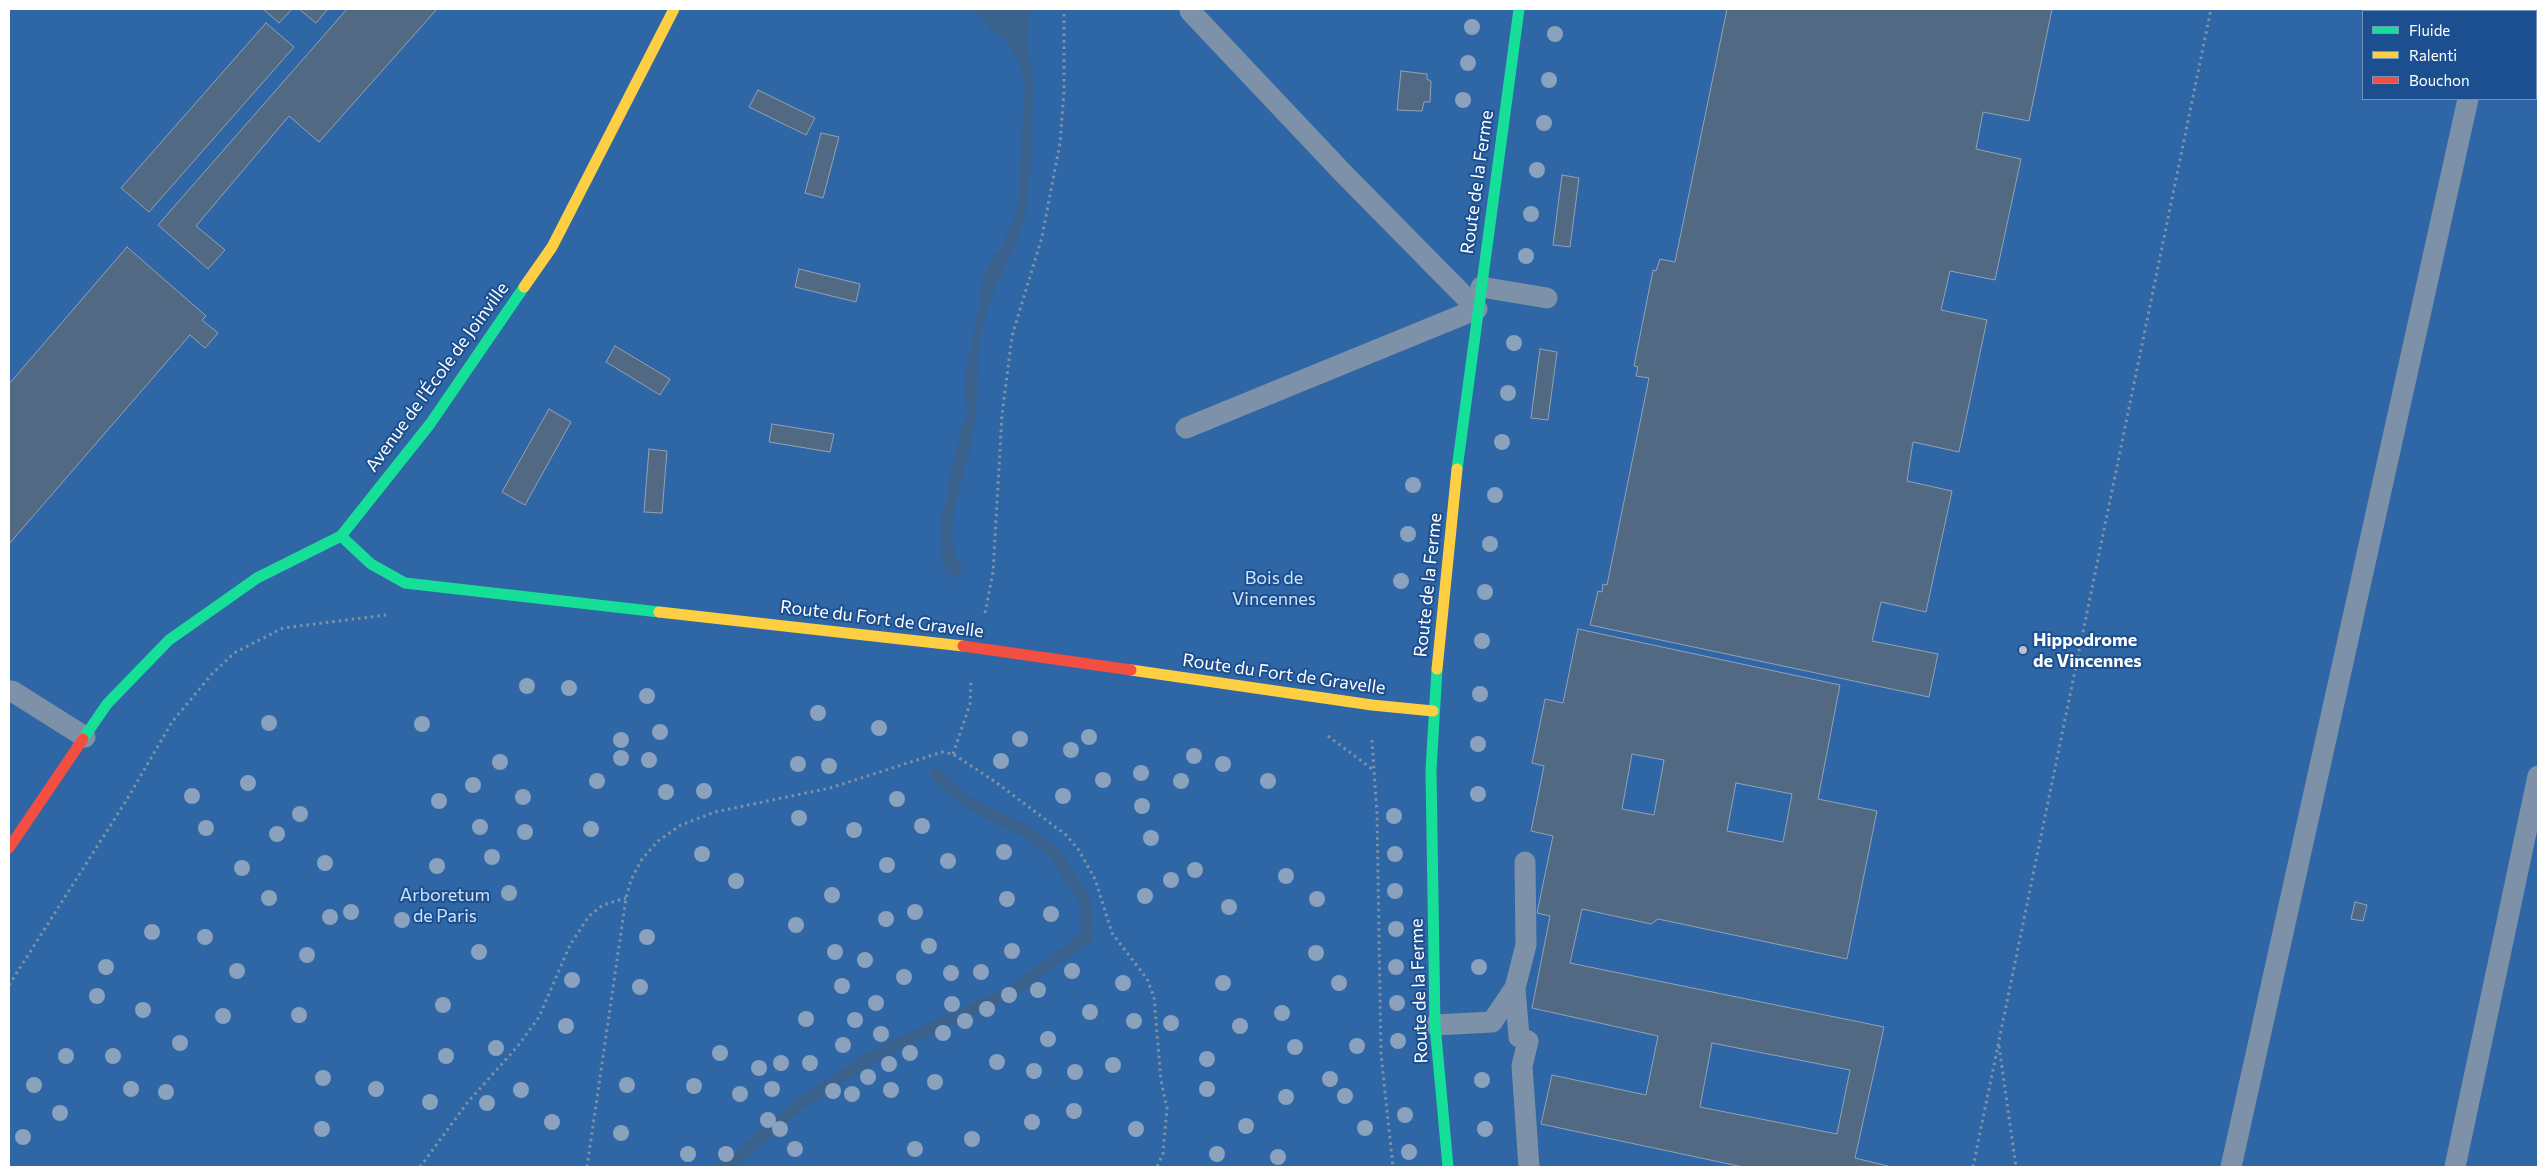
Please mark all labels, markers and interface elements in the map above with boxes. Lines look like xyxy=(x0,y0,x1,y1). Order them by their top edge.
legend xyxy=(2362,10,2537,100)
text: Fluide xyxy=(2409,21,2450,39)
text: Ralenti xyxy=(2409,46,2457,64)
text: Bouchon xyxy=(2409,71,2470,89)
street label: Route de la Ferme xyxy=(1456,109,1498,255)
street label: Avenue de l'École de Joinville xyxy=(361,278,513,476)
street label: Route de la Ferme xyxy=(1410,512,1446,658)
park label: Bois de Vincennes xyxy=(1232,567,1316,610)
street label: Route du Fort de Gravelle xyxy=(779,596,985,642)
place label: Hippodrome de Vincennes xyxy=(2033,629,2142,672)
marker: Hippodrome de Vincennes xyxy=(2017,644,2029,656)
street label: Route du Fort de Gravelle xyxy=(1181,649,1387,699)
park label: Arboretum de Paris xyxy=(400,884,490,926)
street label: Route de la Ferme xyxy=(1406,918,1432,1064)

